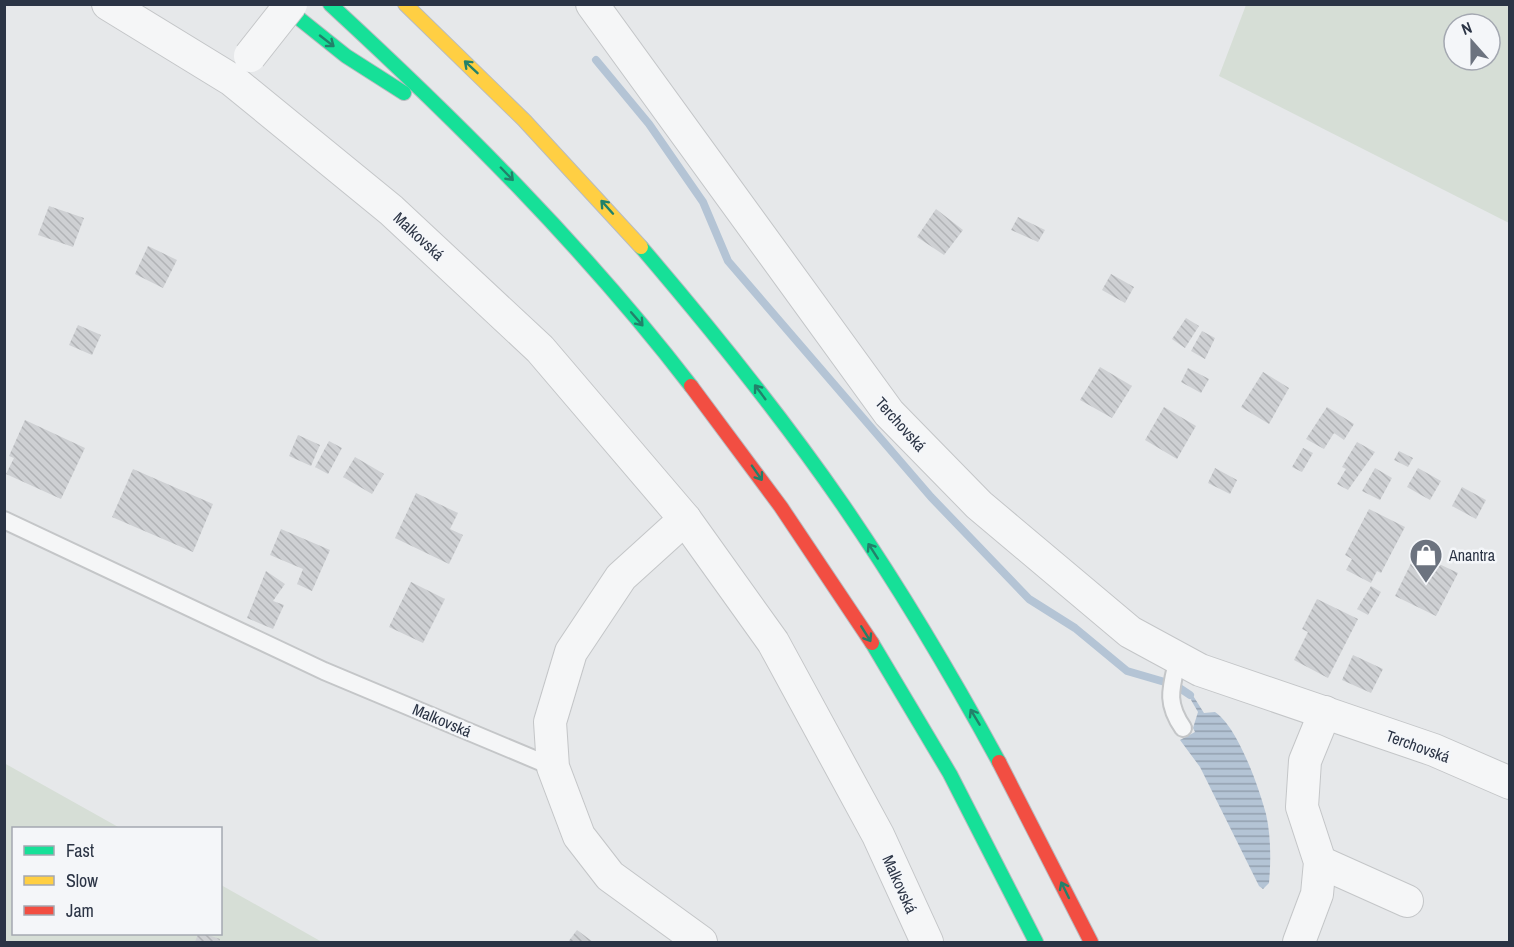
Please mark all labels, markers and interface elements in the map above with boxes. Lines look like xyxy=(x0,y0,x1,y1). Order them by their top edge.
north arrow xyxy=(1442,12,1502,72)
text: N xyxy=(1458,16,1475,40)
one-way arrow xyxy=(319,34,335,47)
one-way arrow xyxy=(464,60,479,74)
one-way arrow xyxy=(499,167,514,182)
one-way arrow xyxy=(600,200,614,215)
street label: Malkovská xyxy=(389,207,450,266)
one-way arrow xyxy=(630,311,644,326)
one-way arrow xyxy=(754,384,767,400)
street label: Terchovská xyxy=(871,392,932,457)
one-way arrow xyxy=(751,464,763,481)
shop icon: Anantra xyxy=(1408,537,1444,584)
one-way arrow xyxy=(867,543,879,560)
place label: Anantra xyxy=(1448,544,1496,566)
one-way arrow xyxy=(860,626,872,642)
street label: Malkovská xyxy=(409,698,475,743)
one-way arrow xyxy=(969,709,981,726)
street label: Terchovská xyxy=(1383,724,1454,768)
legend xyxy=(12,827,222,935)
text: Fast xyxy=(66,838,94,863)
street label: Malkovská xyxy=(877,851,923,917)
text: Slow xyxy=(66,868,98,893)
one-way arrow xyxy=(1059,881,1071,899)
text: Jam xyxy=(66,898,94,923)

